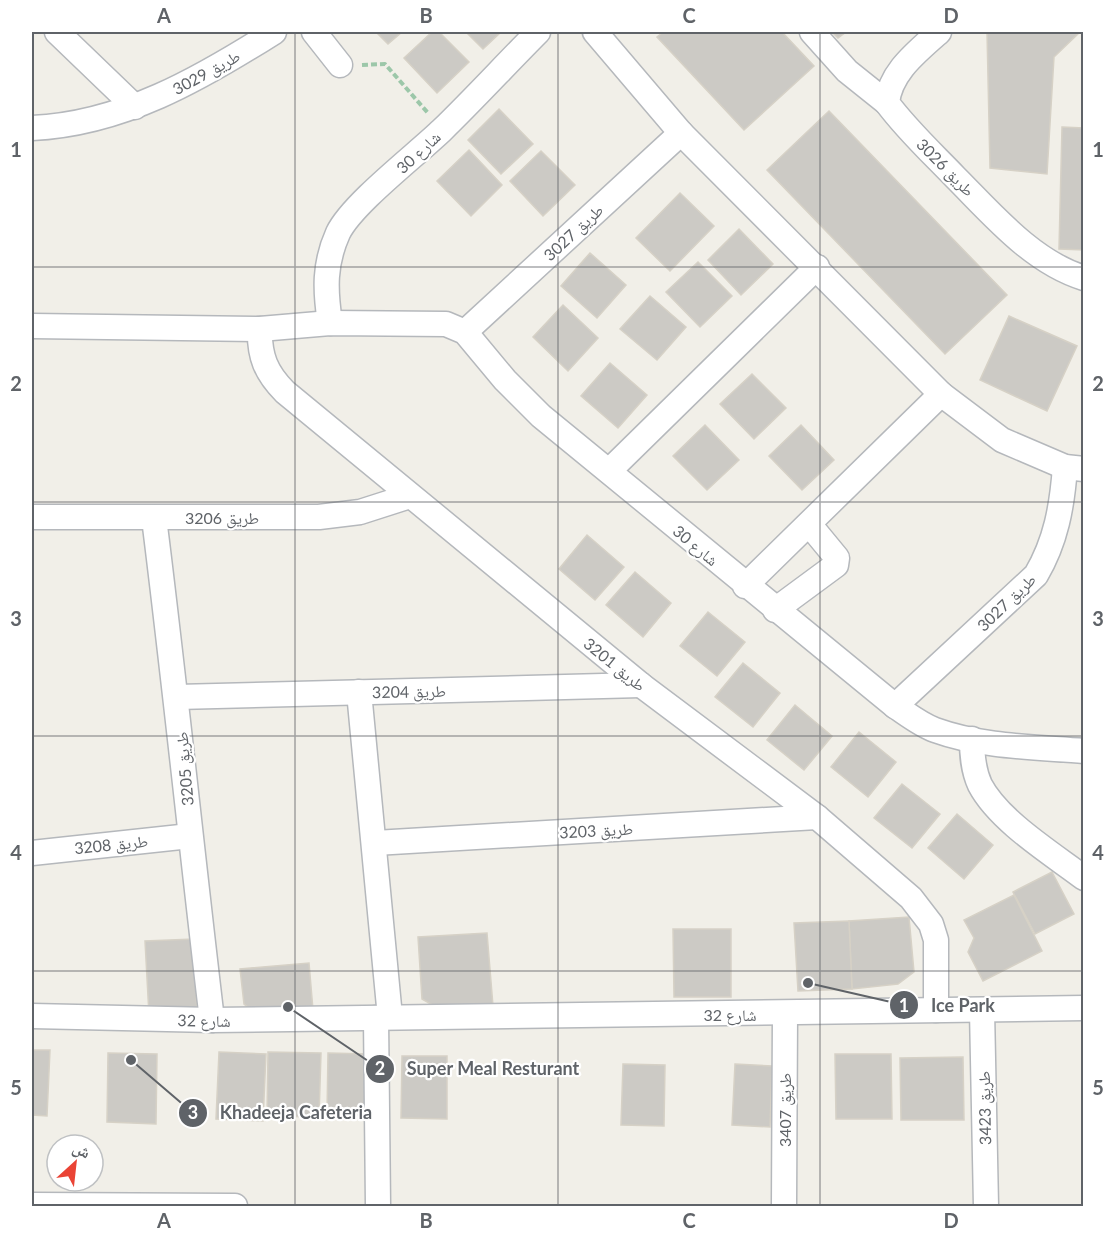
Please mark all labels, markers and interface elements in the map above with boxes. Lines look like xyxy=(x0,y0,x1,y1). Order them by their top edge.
text: A xyxy=(156,3,171,27)
text: B xyxy=(419,3,433,27)
text: C xyxy=(682,3,696,27)
text: D xyxy=(943,3,959,27)
street label: طريق 3029 xyxy=(169,46,244,100)
street label: شارع 30 xyxy=(392,127,445,179)
street label: طريق 3026 xyxy=(912,134,979,201)
text: 1 xyxy=(10,137,22,161)
text: 1 xyxy=(1092,137,1104,161)
street label: طريق 3027 xyxy=(539,200,608,266)
text: 2 xyxy=(10,371,22,395)
text: 2 xyxy=(1092,371,1104,395)
street label: طريق 3206 xyxy=(185,508,259,529)
street label: شارع 30 xyxy=(668,521,722,571)
street label: طريق 3027 xyxy=(973,569,1041,636)
text: 3 xyxy=(10,606,22,630)
text: 3 xyxy=(1092,606,1104,630)
street label: طريق 3201 xyxy=(579,633,650,696)
street label: طريق 3204 xyxy=(372,681,446,703)
street label: طريق 3205 xyxy=(171,731,199,807)
street label: طريق 3203 xyxy=(559,819,634,843)
street label: طريق 3208 xyxy=(73,831,149,859)
text: 4 xyxy=(10,840,22,864)
text: 4 xyxy=(1092,840,1104,864)
callout: Ice Park xyxy=(889,987,1007,1023)
text: 1 xyxy=(899,994,909,1016)
text: Ice Park xyxy=(931,994,995,1016)
street label: شارع 32 xyxy=(703,1005,757,1026)
street label: شارع 32 xyxy=(177,1010,231,1032)
callout: Super Meal Resturant xyxy=(365,1051,592,1087)
text: 2 xyxy=(375,1057,385,1079)
text: Super Meal Resturant xyxy=(407,1057,580,1079)
street label: طريق 3423 xyxy=(974,1071,996,1145)
street label: طريق 3407 xyxy=(775,1073,796,1147)
text: 5 xyxy=(10,1075,22,1099)
text: 5 xyxy=(1092,1075,1104,1099)
callout: Khadeeja Cafeteria xyxy=(178,1095,385,1131)
text: 3 xyxy=(188,1101,198,1123)
text: Khadeeja Cafeteria xyxy=(220,1101,372,1123)
north arrow xyxy=(45,1133,105,1193)
text: ش xyxy=(70,1137,94,1162)
text: A xyxy=(156,1208,171,1232)
text: B xyxy=(419,1208,433,1232)
text: C xyxy=(682,1208,696,1232)
text: D xyxy=(943,1208,959,1232)

